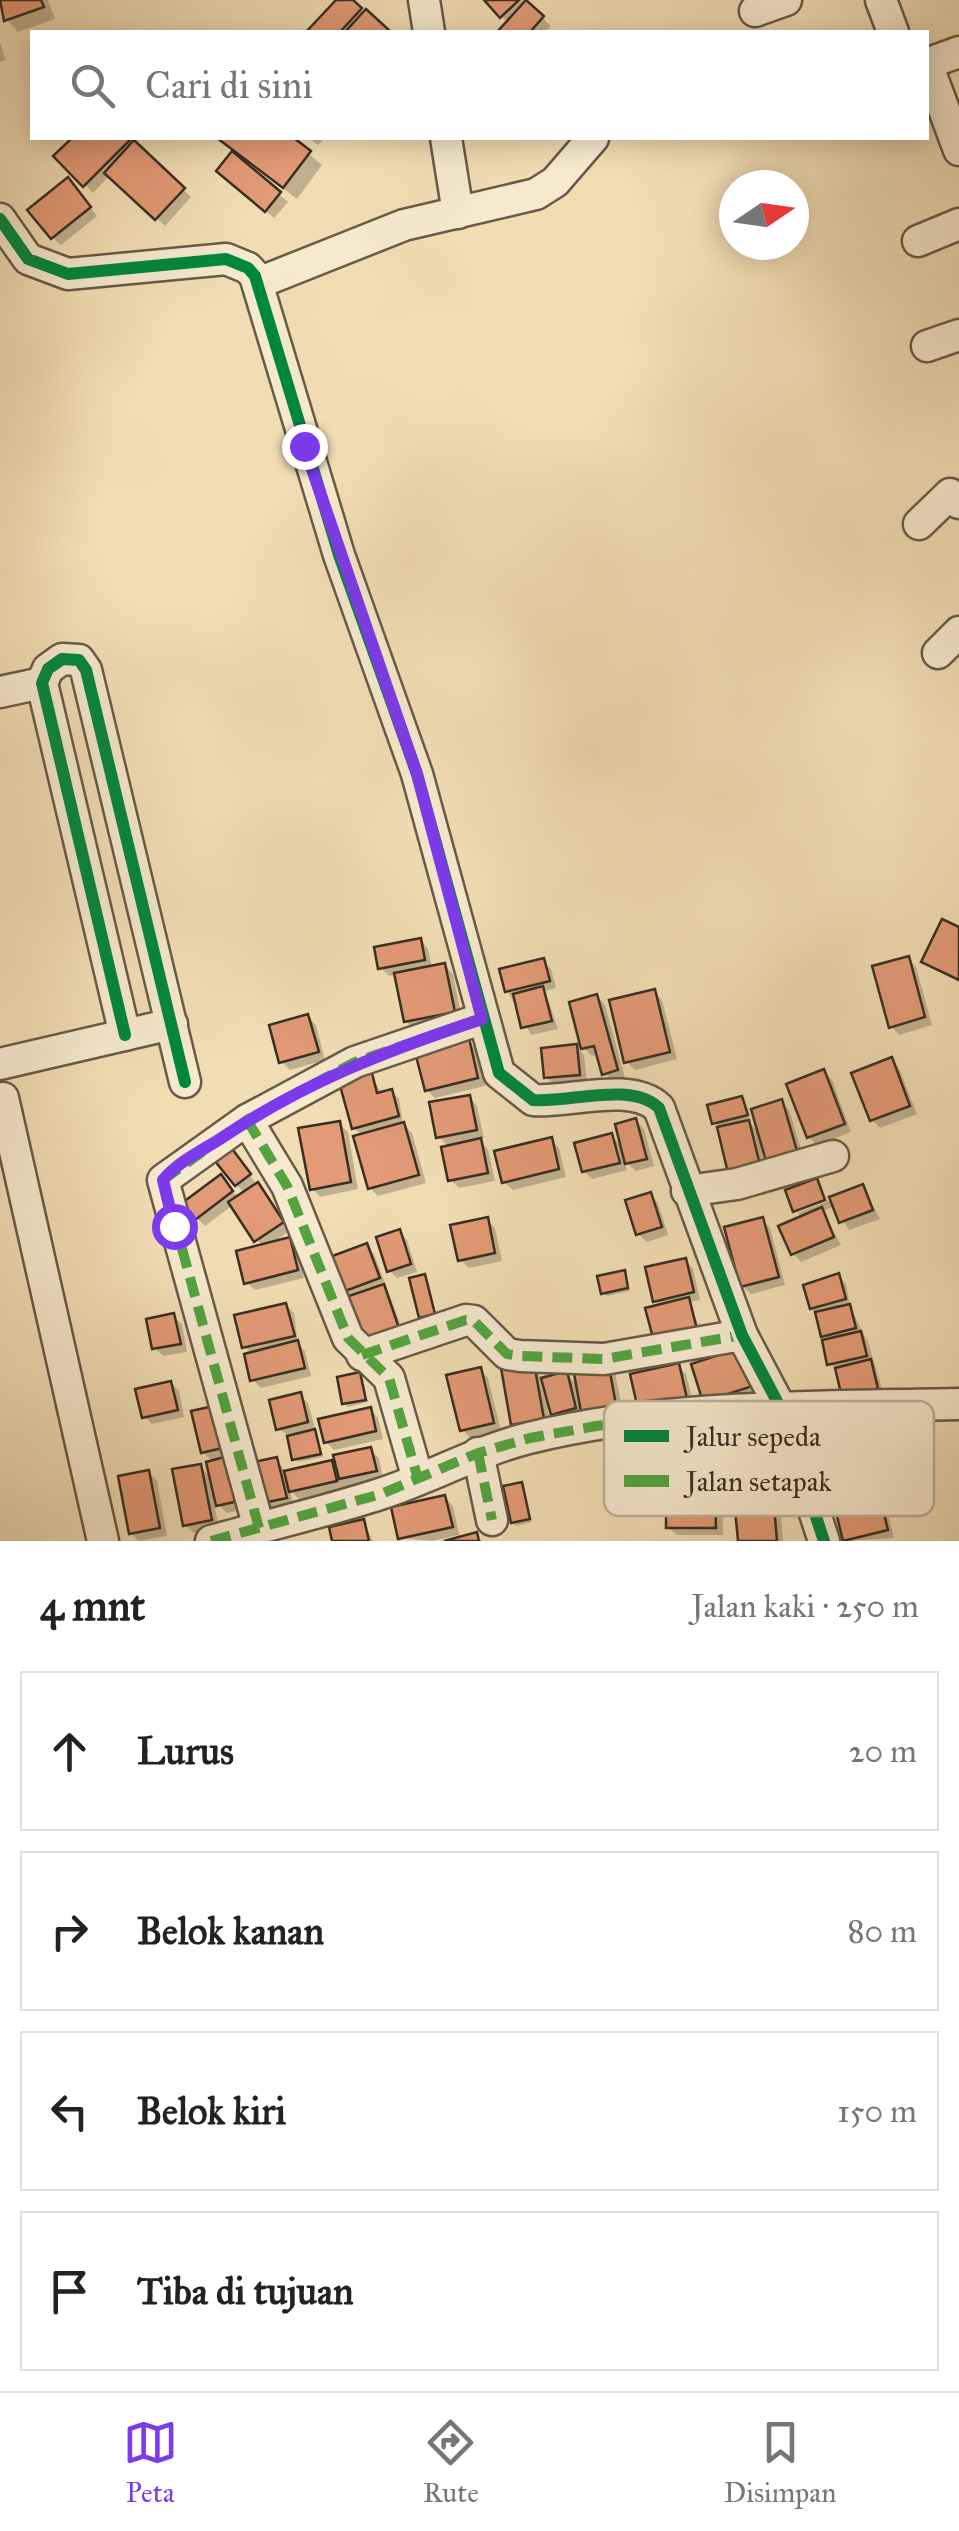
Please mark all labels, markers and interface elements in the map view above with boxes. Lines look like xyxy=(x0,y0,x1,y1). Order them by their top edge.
search box xyxy=(30,30,929,140)
icon: search xyxy=(65,58,120,113)
text: Cari di sini xyxy=(145,62,313,108)
north arrow xyxy=(719,170,809,260)
route end xyxy=(282,424,328,470)
route start xyxy=(152,1204,198,1250)
legend xyxy=(604,1401,934,1516)
text: Jalur sepeda xyxy=(683,1419,821,1454)
text: Jalan setapak xyxy=(683,1464,832,1499)
text: 4 mnt xyxy=(40,1580,145,1632)
text: Jalan kaki · 250 m xyxy=(691,1587,919,1626)
icon: ahead xyxy=(42,1724,97,1779)
text: Lurus xyxy=(137,1728,234,1774)
text: 20 m xyxy=(849,1732,917,1771)
icon: right xyxy=(42,1904,97,1959)
text: Belok kanan xyxy=(137,1908,324,1954)
text: 80 m xyxy=(848,1912,917,1951)
icon: left xyxy=(42,2084,97,2139)
text: Belok kiri xyxy=(137,2088,286,2134)
text: 150 m xyxy=(837,2092,917,2131)
icon: arrive xyxy=(42,2264,97,2319)
text: Tiba di tujuan xyxy=(137,2268,354,2314)
tab: Peta xyxy=(123,2415,178,2510)
tab: Rute xyxy=(423,2415,479,2510)
tab: Disimpan xyxy=(724,2415,836,2510)

